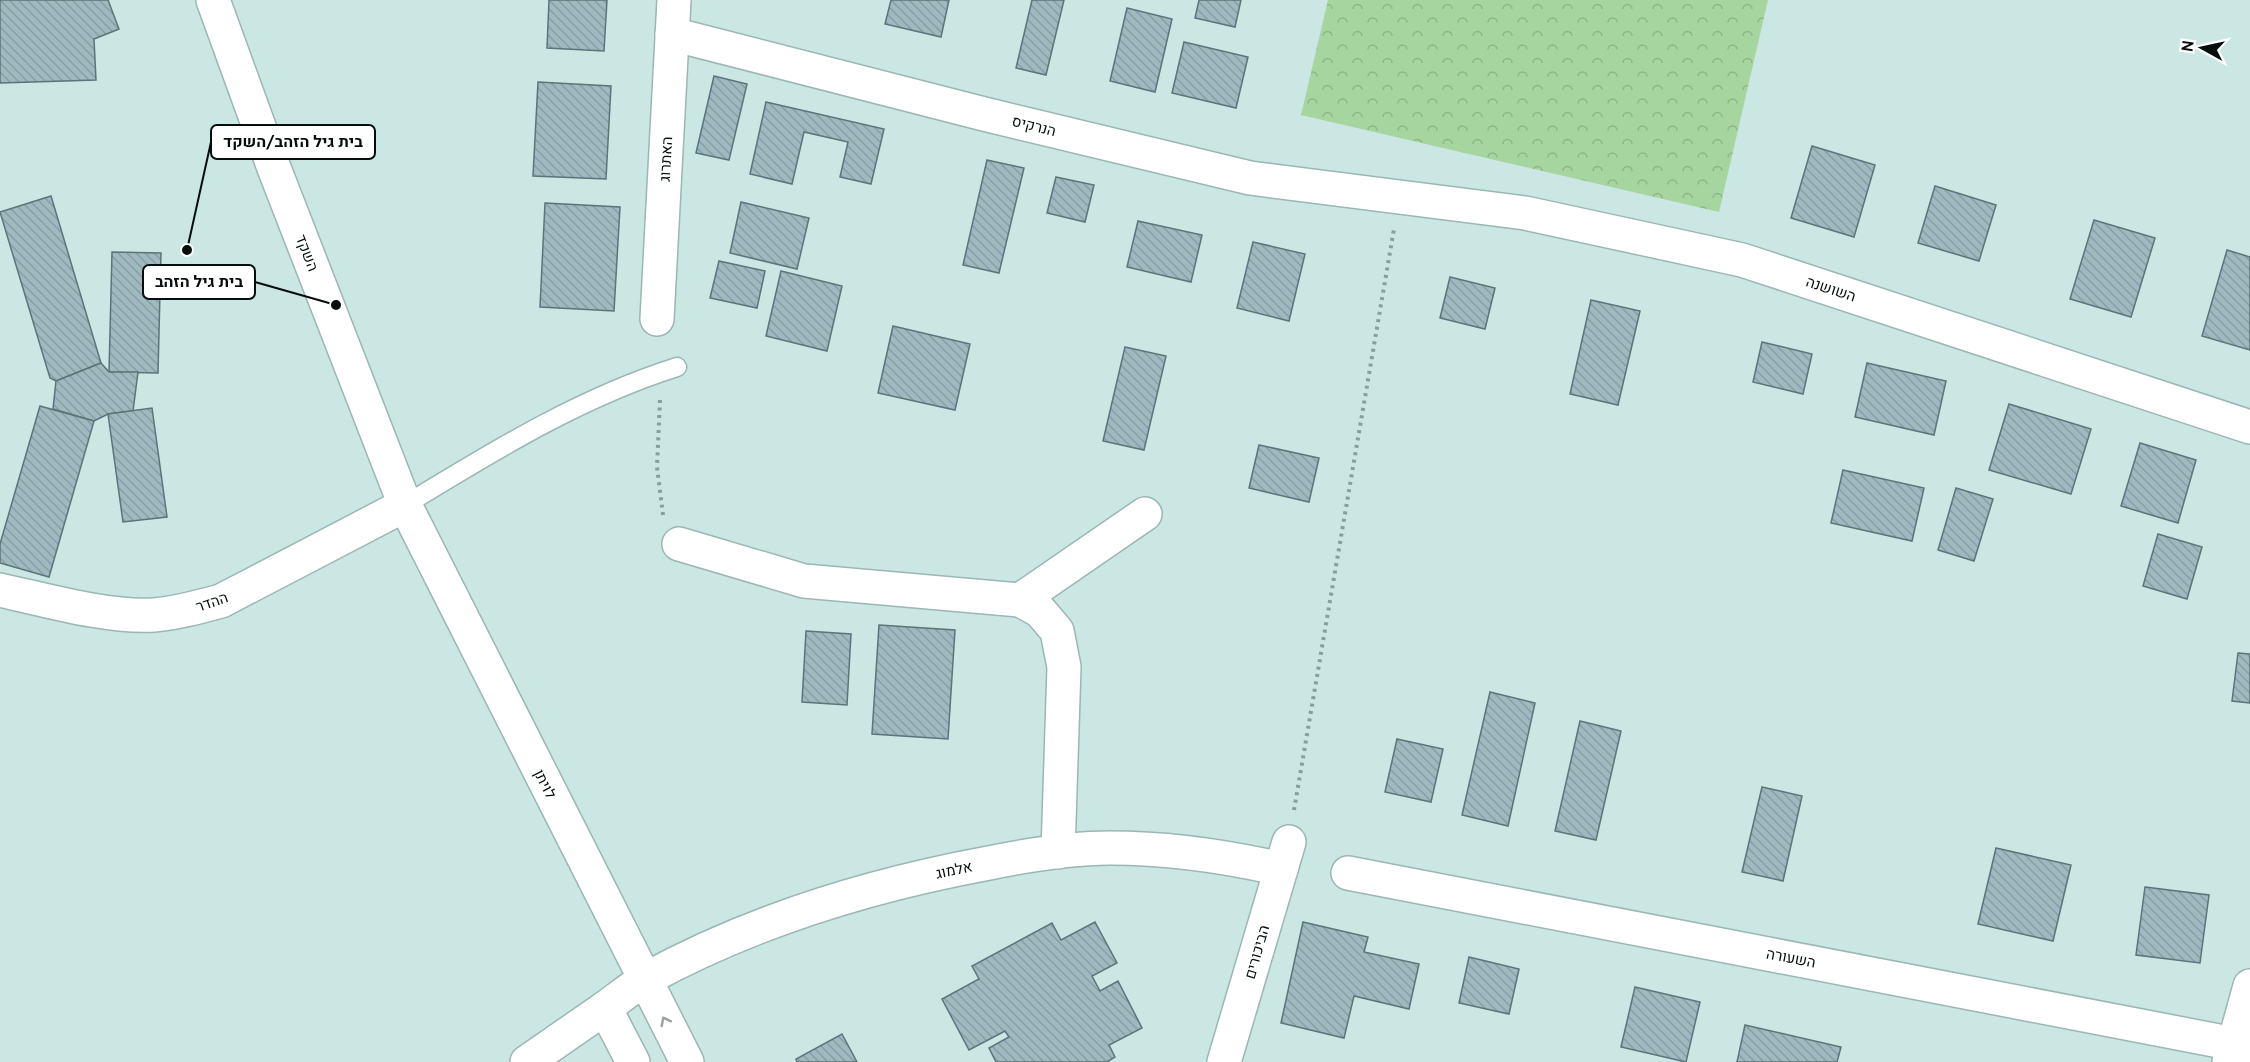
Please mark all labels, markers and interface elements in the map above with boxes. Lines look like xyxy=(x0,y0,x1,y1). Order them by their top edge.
north arrow xyxy=(2172,18,2232,78)
text: N xyxy=(2178,39,2200,53)
street label: הנרקיס xyxy=(1009,113,1058,142)
callout: בית גיל הזהב/השקד xyxy=(211,125,375,159)
text: בית גיל הזהב/השקד xyxy=(223,133,363,153)
street label: האתרוג xyxy=(657,136,678,182)
street label: השקד xyxy=(290,232,321,275)
callout: בית גיל הזהב xyxy=(143,265,255,299)
text: בית גיל הזהב xyxy=(155,273,243,293)
street label: השושנה xyxy=(1803,273,1858,307)
street label: ההדר xyxy=(194,589,231,618)
street label: לויתן xyxy=(528,767,559,803)
street label: אלמוג xyxy=(934,858,974,885)
street label: הביכורים xyxy=(1242,923,1275,982)
street label: השעורה xyxy=(1764,945,1817,974)
one-way arrow xyxy=(661,1016,673,1027)

